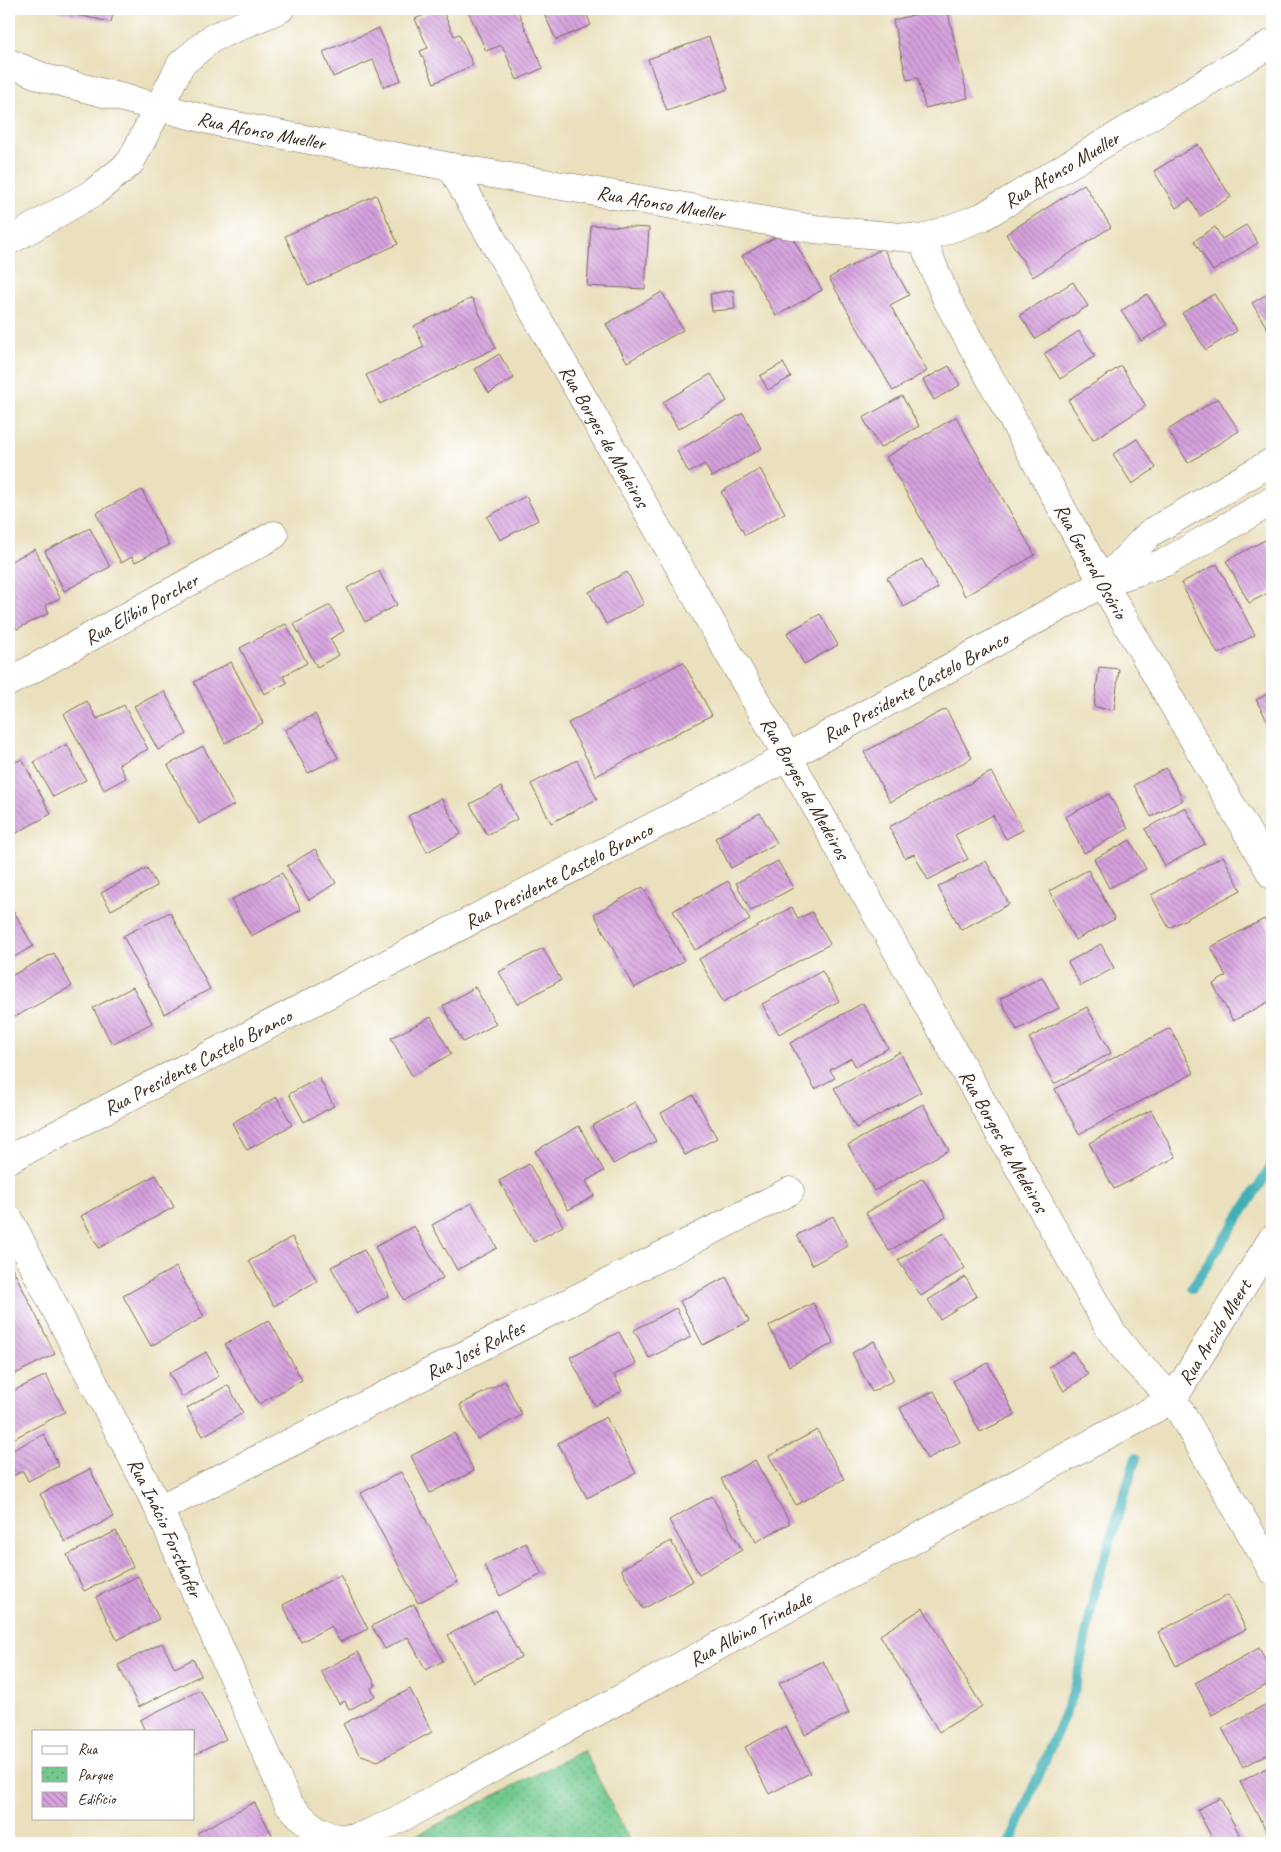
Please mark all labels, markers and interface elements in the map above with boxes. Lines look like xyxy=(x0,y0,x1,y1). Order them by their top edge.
street label: Rua Afonso Mueller xyxy=(195,105,330,156)
street label: Rua Afonso Mueller xyxy=(999,124,1125,214)
street label: Rua Afonso Mueller xyxy=(595,180,729,226)
street label: Rua Borges de Medeiros xyxy=(554,361,656,514)
street label: Rua General Osório xyxy=(1049,499,1134,625)
street label: Rua Elíbio Porcher xyxy=(80,566,204,650)
street label: Rua Presidente Castelo Branco xyxy=(818,625,1014,748)
street label: Rua Borges de Medeiros xyxy=(755,712,857,866)
street label: Rua Presidente Castelo Branco xyxy=(460,816,658,934)
street label: Rua Presidente Castelo Branco xyxy=(99,1002,297,1121)
street label: Rua Borges de Medeiros xyxy=(954,1065,1055,1218)
street label: Rua Arcido Meert xyxy=(1172,1273,1258,1389)
street label: Rua José Rohfes xyxy=(421,1313,531,1385)
street label: Rua Inácio Forsthofer xyxy=(122,1454,209,1603)
street label: Rua Albino Trindade xyxy=(685,1585,817,1672)
legend xyxy=(32,1730,195,1820)
text: Rua xyxy=(78,1740,98,1759)
text: Parque xyxy=(78,1766,114,1785)
text: Edifício xyxy=(78,1790,117,1809)

